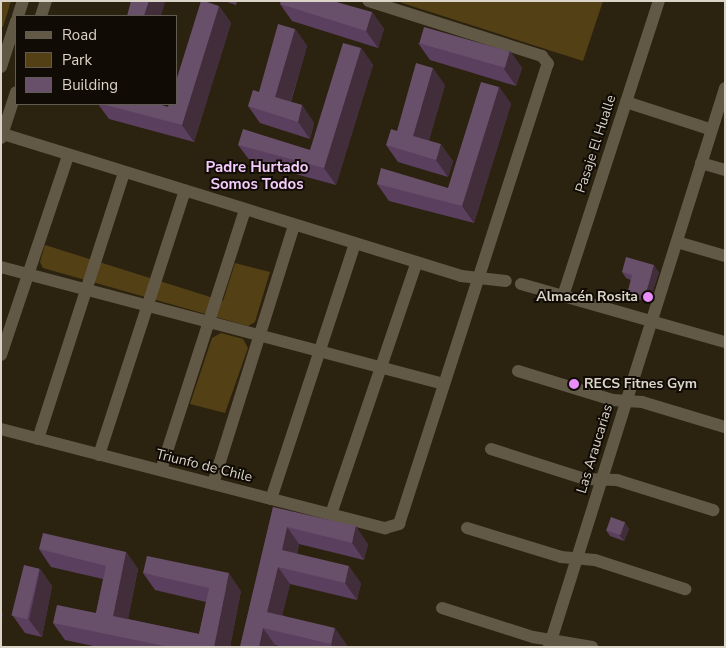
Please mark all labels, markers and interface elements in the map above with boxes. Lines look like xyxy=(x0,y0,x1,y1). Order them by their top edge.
legend xyxy=(15,15,178,105)
text: Road xyxy=(62,25,97,45)
text: Park xyxy=(62,50,92,70)
text: Building xyxy=(62,75,118,95)
street label: Pasaje El Hualle xyxy=(572,93,620,195)
district label: Padre Hurtado Somos Todos xyxy=(206,158,308,193)
place label: Almacén Rosita xyxy=(536,289,638,305)
marker: Almacén Rosita xyxy=(642,291,654,303)
place label: RECS Fitnes Gym xyxy=(584,376,697,392)
marker: RECS Fitnes Gym xyxy=(568,378,580,390)
street label: Las Araucarias xyxy=(574,403,616,495)
street label: Triunfo de Chile xyxy=(154,446,254,486)

